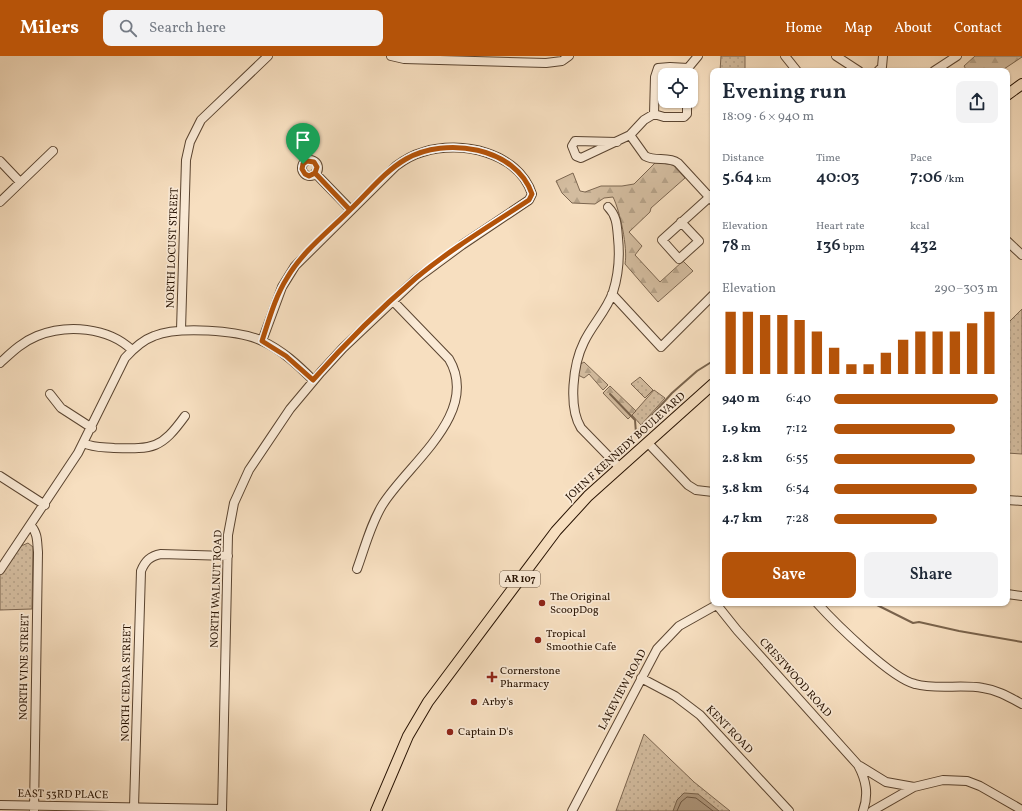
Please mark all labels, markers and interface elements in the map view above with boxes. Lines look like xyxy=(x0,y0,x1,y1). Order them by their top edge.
search box xyxy=(103,10,383,46)
text: Milers xyxy=(20,15,79,41)
icon: search xyxy=(117,17,139,39)
text: Search here xyxy=(149,18,226,39)
text: Home xyxy=(785,19,822,38)
text: Map xyxy=(844,19,872,38)
text: About xyxy=(894,19,932,38)
text: Contact xyxy=(954,19,1002,38)
map controls xyxy=(658,68,698,108)
button: locate xyxy=(658,68,698,108)
text: Evening run xyxy=(722,77,847,108)
button: share xyxy=(956,81,998,123)
text: 18:09 · 6 × 940 m xyxy=(722,108,814,126)
pin xyxy=(286,123,320,164)
icon: arrive xyxy=(292,129,314,151)
text: Distance xyxy=(722,151,764,166)
text: Time xyxy=(816,151,840,166)
text: Pace xyxy=(910,151,932,166)
text: 5.64 xyxy=(722,166,754,189)
text: 40:03 xyxy=(816,166,860,189)
text: 7:06 xyxy=(910,166,942,189)
text: km xyxy=(754,172,772,187)
text: /km xyxy=(942,172,964,187)
street label: NORTH LOCUST STREET xyxy=(163,187,183,309)
text: Elevation xyxy=(722,219,768,234)
text: Heart rate xyxy=(816,219,865,234)
text: kcal xyxy=(910,219,930,234)
text: 78 xyxy=(722,234,739,257)
text: 136 xyxy=(816,234,840,257)
text: 432 xyxy=(910,234,937,257)
text: m xyxy=(739,240,751,255)
text: bpm xyxy=(840,240,865,255)
text: Elevation xyxy=(722,280,776,298)
text: 290–303 m xyxy=(934,280,998,298)
street label: JOHN F KENNEDY BOULEVARD xyxy=(563,389,689,505)
text: 940 m xyxy=(722,390,760,408)
text: 6:40 xyxy=(786,390,811,408)
text: 1.9 km xyxy=(722,420,761,438)
text: 7:12 xyxy=(786,420,807,438)
text: 2.8 km xyxy=(722,450,763,468)
text: 6:55 xyxy=(786,450,808,468)
text: 3.8 km xyxy=(722,480,762,498)
text: 6:54 xyxy=(786,480,810,498)
text: 4.7 km xyxy=(722,510,762,528)
text: 7:28 xyxy=(786,510,809,528)
street label: NORTH WALNUT ROAD xyxy=(207,530,227,648)
button: Save xyxy=(722,552,856,598)
button: Share xyxy=(864,552,998,598)
road number: AR 107 xyxy=(500,571,540,587)
place label: The Original ScoopDog xyxy=(550,590,610,618)
marker: The Original ScoopDog xyxy=(537,598,547,608)
street label: NORTH VINE STREET xyxy=(17,613,33,720)
street label: NORTH CEDAR STREET xyxy=(118,624,136,742)
place label: Tropical Smoothie Cafe xyxy=(546,627,616,655)
marker: Tropical Smoothie Cafe xyxy=(533,635,543,645)
street label: CRESTWOOD ROAD xyxy=(755,635,835,721)
street label: LAKEVIEW ROAD xyxy=(595,647,651,733)
place label: Cornerstone Pharmacy xyxy=(500,664,560,692)
marker: Cornerstone Pharmacy xyxy=(487,672,497,682)
place label: Arby's xyxy=(482,695,513,710)
marker: Arby's xyxy=(469,697,479,707)
street label: KENT ROAD xyxy=(702,703,756,757)
place label: Captain D's xyxy=(458,725,513,740)
marker: Captain D's xyxy=(445,727,455,737)
street label: EAST 53RD PLACE xyxy=(18,787,109,803)

